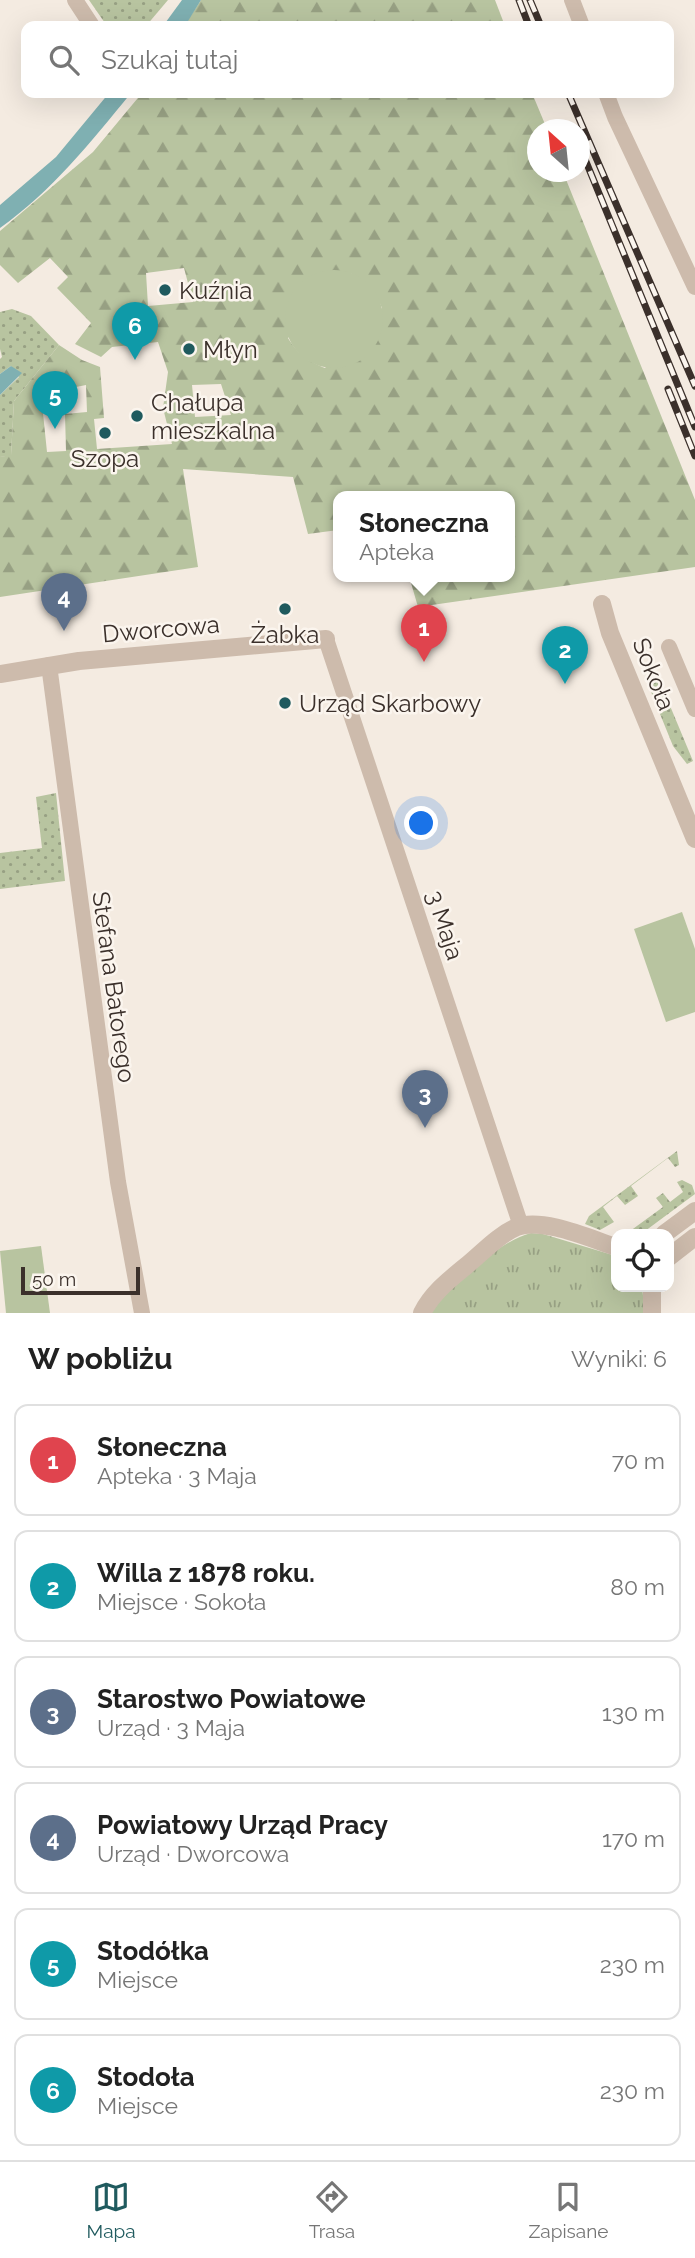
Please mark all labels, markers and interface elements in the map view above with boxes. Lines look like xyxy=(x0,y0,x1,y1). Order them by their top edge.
search box xyxy=(21,21,674,98)
icon: search xyxy=(45,41,83,79)
text: Szukaj tutaj xyxy=(101,45,238,75)
north arrow xyxy=(527,119,590,182)
place label: Kuźnia xyxy=(179,276,252,305)
marker: Kuźnia xyxy=(157,282,173,298)
pin: 6 xyxy=(112,302,158,360)
place label: Młyn xyxy=(203,335,258,364)
marker: Młyn xyxy=(181,341,197,357)
pin: 5 xyxy=(32,371,78,429)
place label: Chałupa mieszkalna xyxy=(151,388,275,445)
marker: Chałupa mieszkalna xyxy=(129,408,145,424)
marker: Szopa xyxy=(97,425,113,441)
place label: Szopa xyxy=(71,444,139,473)
popup xyxy=(333,491,515,582)
text: Słoneczna xyxy=(359,508,489,538)
text: Apteka xyxy=(359,538,434,565)
pin: 4 xyxy=(41,573,87,631)
marker: Żabka xyxy=(277,601,293,617)
pin: 1 xyxy=(401,604,447,662)
street label: Dworcowa xyxy=(101,609,221,649)
place label: Żabka xyxy=(251,620,319,649)
pin: 2 xyxy=(542,626,588,684)
street label: Sokoła xyxy=(626,634,682,714)
place label: Urząd Skarbowy xyxy=(299,689,481,718)
marker: Urząd Skarbowy xyxy=(277,695,293,711)
your location xyxy=(404,806,438,840)
street label: 3 Maja xyxy=(420,887,470,963)
street label: Stefana Batorego xyxy=(86,890,142,1084)
pin: 3 xyxy=(402,1070,448,1128)
map controls xyxy=(611,1229,674,1292)
button: locate xyxy=(611,1229,674,1292)
scale bar xyxy=(21,1264,140,1296)
text: 50 m xyxy=(32,1268,76,1290)
text: W pobliżu xyxy=(28,1341,172,1376)
text: Wyniki: 6 xyxy=(571,1345,667,1372)
text: Słoneczna xyxy=(97,1432,227,1462)
text: 1 xyxy=(47,1447,59,1474)
text: 70 m xyxy=(612,1447,665,1474)
text: Apteka · 3 Maja xyxy=(97,1462,257,1489)
text: Willa z 1878 roku. xyxy=(97,1558,315,1588)
text: 2 xyxy=(47,1573,59,1600)
text: 80 m xyxy=(610,1573,665,1600)
text: Miejsce · Sokoła xyxy=(97,1588,266,1615)
text: Starostwo Powiatowe xyxy=(97,1684,366,1714)
text: 3 xyxy=(47,1699,59,1726)
text: 130 m xyxy=(602,1699,665,1726)
text: Urząd · 3 Maja xyxy=(97,1714,245,1741)
text: Powiatowy Urząd Pracy xyxy=(97,1810,388,1840)
text: 4 xyxy=(46,1825,60,1852)
text: 170 m xyxy=(602,1825,665,1852)
text: Urząd · Dworcowa xyxy=(97,1840,289,1867)
text: Stodółka xyxy=(97,1936,209,1966)
text: 5 xyxy=(47,1951,59,1978)
text: 230 m xyxy=(600,1951,665,1978)
text: Miejsce xyxy=(97,1966,178,1993)
text: Stodoła xyxy=(97,2062,195,2092)
text: 6 xyxy=(46,2077,60,2104)
text: 230 m xyxy=(600,2077,665,2104)
text: Miejsce xyxy=(97,2092,178,2119)
tab: Mapa xyxy=(87,2178,136,2242)
tab: Trasa xyxy=(309,2178,355,2242)
tab: Zapisane xyxy=(528,2178,608,2242)

